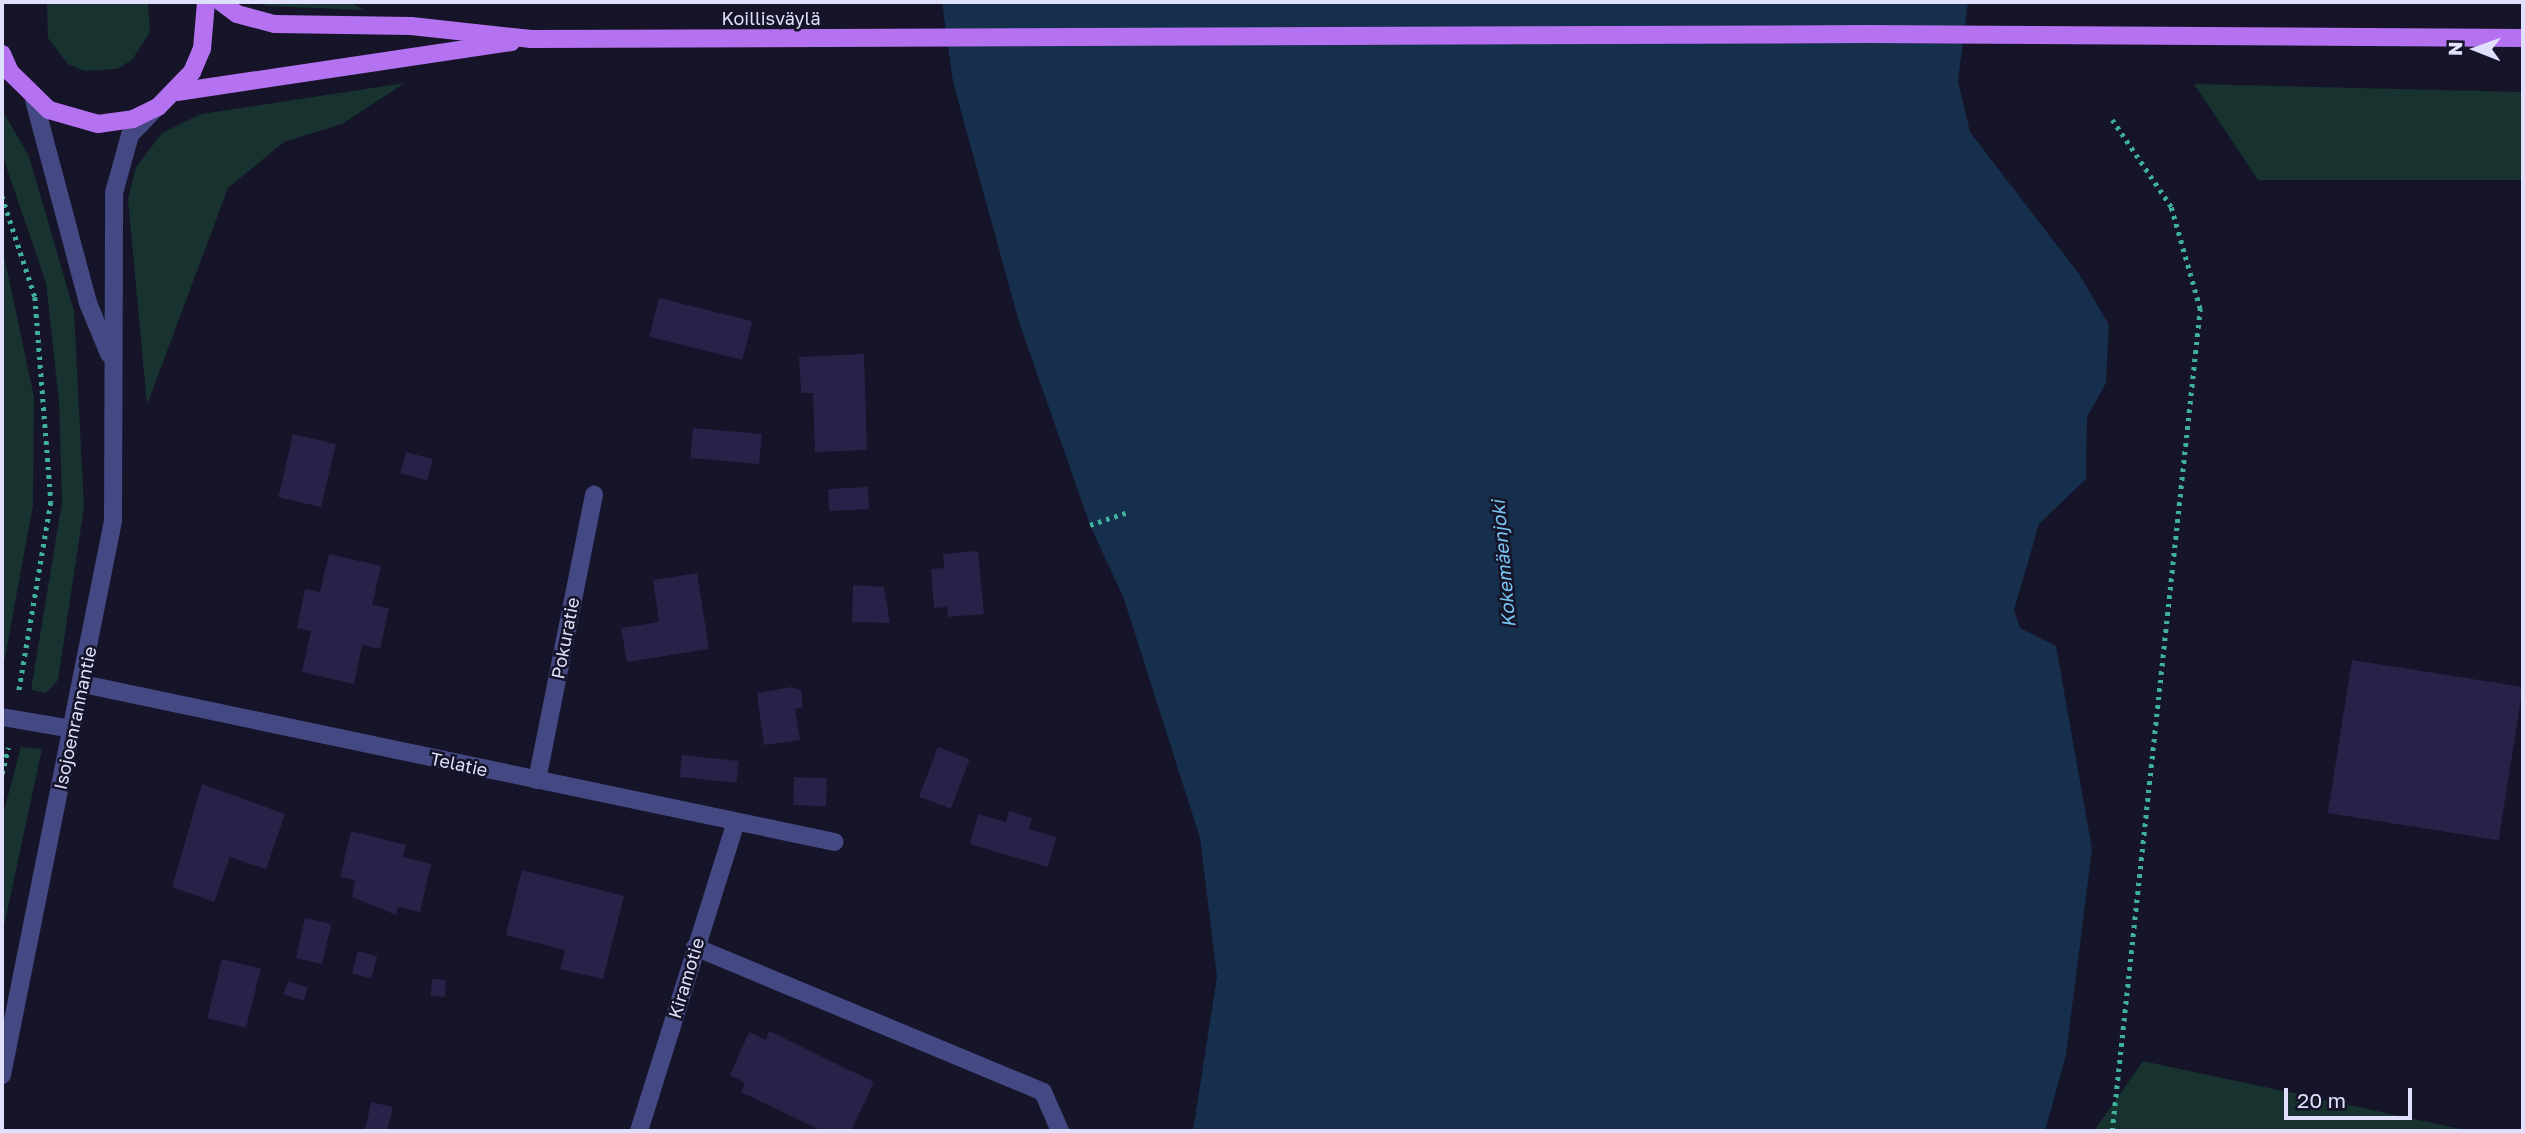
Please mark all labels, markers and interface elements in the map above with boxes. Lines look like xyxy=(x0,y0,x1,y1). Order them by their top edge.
street label: Koillisväylä xyxy=(721,7,821,29)
north arrow xyxy=(2441,14,2511,84)
text: N xyxy=(2443,41,2466,56)
water label: Kokemäenjoki xyxy=(1486,499,1520,629)
street label: Pokuratie xyxy=(547,595,583,681)
street label: Isojoenrannantie xyxy=(49,644,101,792)
street label: Telatie xyxy=(428,747,490,781)
street label: Kiramotie xyxy=(663,935,709,1021)
scale bar xyxy=(2287,1074,2415,1118)
text: 20 m xyxy=(2297,1087,2346,1113)

